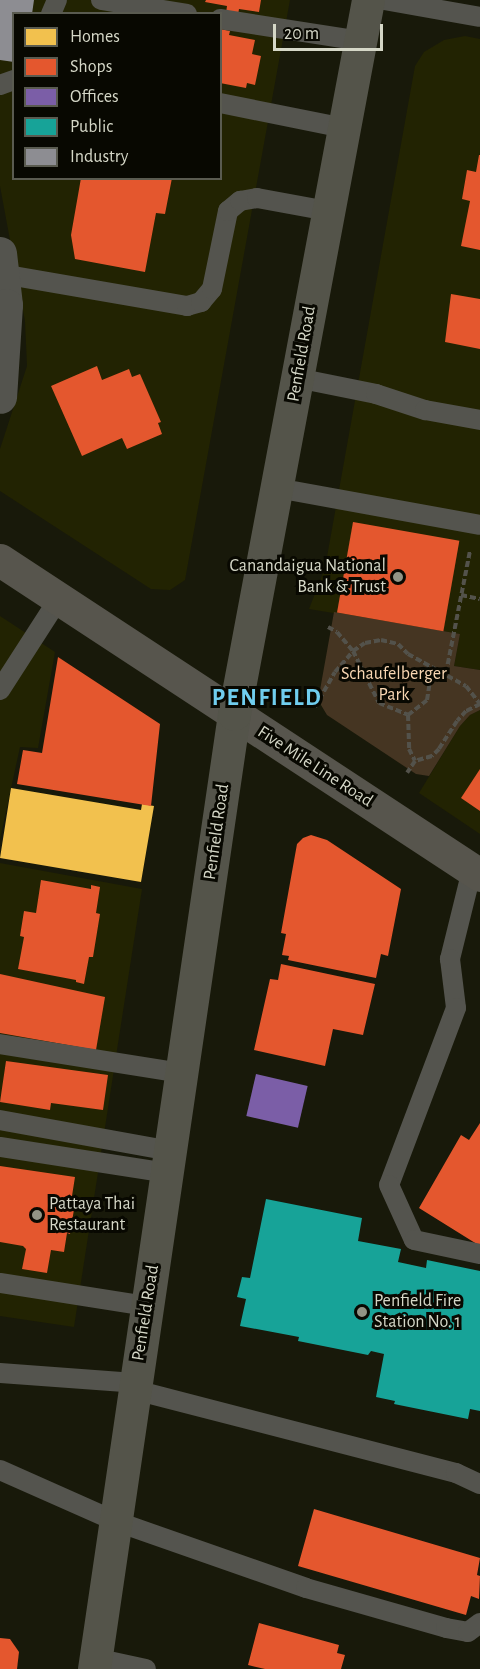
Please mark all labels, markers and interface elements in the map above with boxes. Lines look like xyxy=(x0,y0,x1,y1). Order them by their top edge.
legend xyxy=(12,12,222,180)
scale bar xyxy=(276,12,386,50)
text: 20 m xyxy=(284,25,319,43)
text: Homes xyxy=(70,28,120,46)
text: Shops xyxy=(70,58,112,76)
text: Offices xyxy=(70,88,119,106)
text: Public xyxy=(70,118,113,136)
text: Industry xyxy=(70,148,129,166)
street label: Penfield Road xyxy=(283,304,321,404)
place label: Canandaigua National Bank & Trust xyxy=(230,556,386,598)
marker: Canandaigua National Bank & Trust xyxy=(391,570,405,584)
park label: Schaufelberger Park xyxy=(341,664,447,706)
district label: PENFIELD xyxy=(212,685,322,713)
street label: Five Mile Line Road xyxy=(253,722,377,812)
street label: Penfield Road xyxy=(200,783,234,881)
place label: Pattaya Thai Restaurant xyxy=(49,1194,135,1236)
marker: Pattaya Thai Restaurant xyxy=(30,1208,44,1222)
street label: Penfield Road xyxy=(128,1263,164,1363)
place label: Penfield Fire Station No. 1 xyxy=(374,1291,461,1334)
marker: Penfield Fire Station No. 1 xyxy=(355,1305,369,1319)

